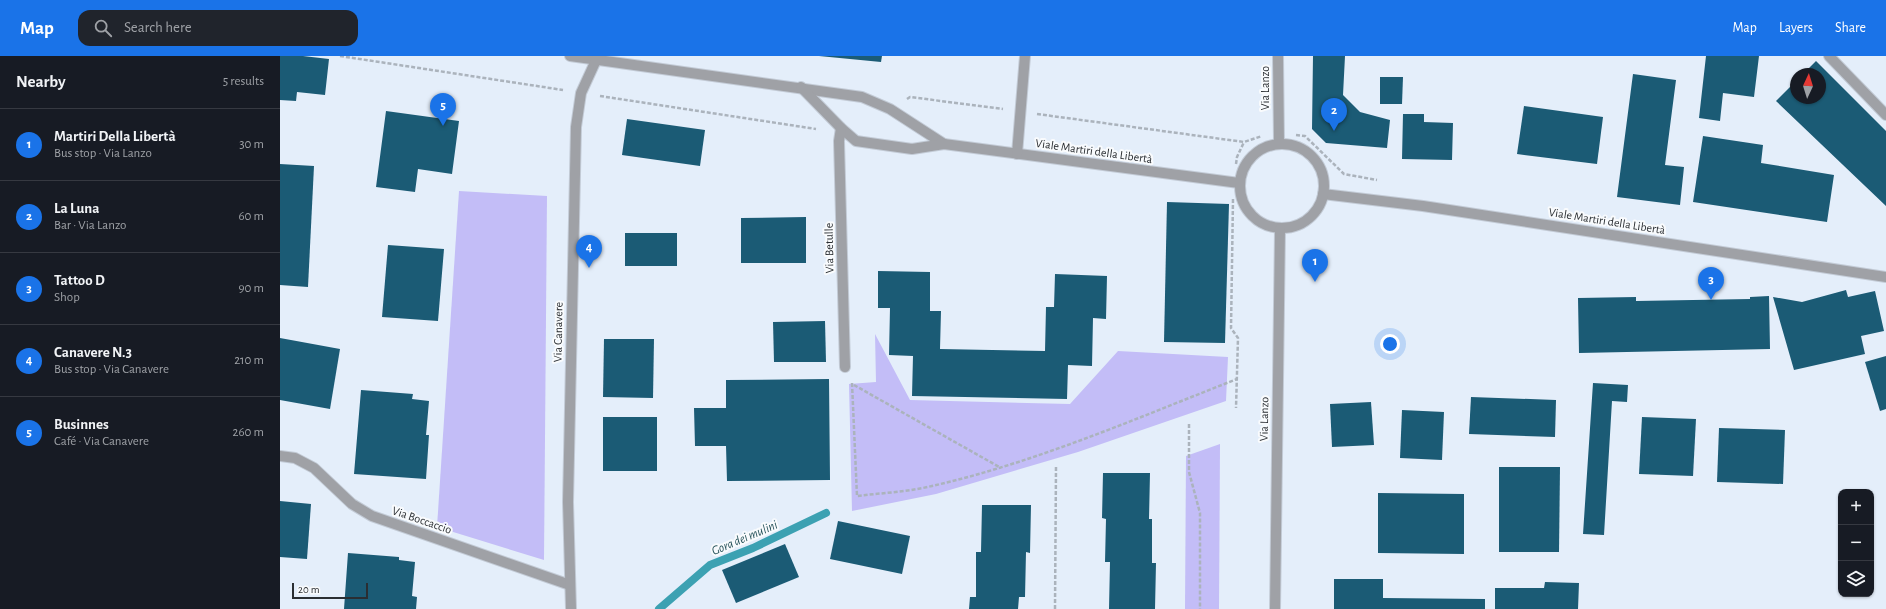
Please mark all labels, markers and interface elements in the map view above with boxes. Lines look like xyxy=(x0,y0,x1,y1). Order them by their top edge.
search box xyxy=(78,10,358,46)
icon: search xyxy=(92,17,114,39)
text: Map xyxy=(20,19,54,38)
text: Search here xyxy=(124,20,192,35)
text: Map xyxy=(1732,21,1757,35)
text: Layers xyxy=(1779,21,1813,35)
text: Share xyxy=(1835,21,1866,35)
street label: Via Lanzo xyxy=(1259,66,1271,110)
north arrow xyxy=(1790,68,1826,104)
text: Nearby xyxy=(16,73,66,90)
text: 5 results xyxy=(223,75,264,88)
pin: 5 xyxy=(430,93,456,126)
pin: 2 xyxy=(1321,98,1347,131)
text: Martiri Della Libertà xyxy=(54,129,176,144)
street label: Viale Martiri della Libertà xyxy=(1035,137,1154,165)
text: 1 xyxy=(27,138,31,151)
text: 30 m xyxy=(239,138,264,151)
text: Bus stop · Via Lanzo xyxy=(54,147,152,160)
text: La Luna xyxy=(54,201,99,216)
street label: Viale Martiri della Libertà xyxy=(1548,206,1667,236)
text: 2 xyxy=(26,210,32,223)
text: 60 m xyxy=(238,210,264,223)
text: Bar · Via Lanzo xyxy=(54,219,127,232)
street label: Via Betulle xyxy=(823,223,835,273)
pin: 4 xyxy=(576,235,602,268)
pin: 1 xyxy=(1302,249,1328,282)
pin: 3 xyxy=(1698,267,1724,300)
text: Tattoo D xyxy=(54,273,105,288)
text: 3 xyxy=(26,282,32,295)
text: 90 m xyxy=(238,282,264,295)
text: Shop xyxy=(54,291,80,304)
street label: Via Canavere xyxy=(551,302,565,362)
your location xyxy=(1380,334,1400,354)
text: Canavere N.3 xyxy=(54,345,132,360)
text: 4 xyxy=(26,354,32,367)
text: 210 m xyxy=(234,354,264,367)
text: Bus stop · Via Canavere xyxy=(54,363,169,376)
street label: Via Lanzo xyxy=(1258,397,1270,441)
text: Businnes xyxy=(54,417,109,432)
text: 5 xyxy=(26,426,32,439)
text: 260 m xyxy=(233,426,264,439)
text: Café · Via Canavere xyxy=(54,435,149,448)
map controls xyxy=(1838,489,1874,597)
button: + xyxy=(1838,489,1874,525)
street label: Via Boccaccio xyxy=(391,504,453,536)
water label: Gora dei mulini xyxy=(710,519,780,558)
button: − xyxy=(1838,525,1874,561)
button: layers xyxy=(1838,561,1874,597)
scale bar xyxy=(292,581,368,600)
text: 20 m xyxy=(298,584,319,595)

